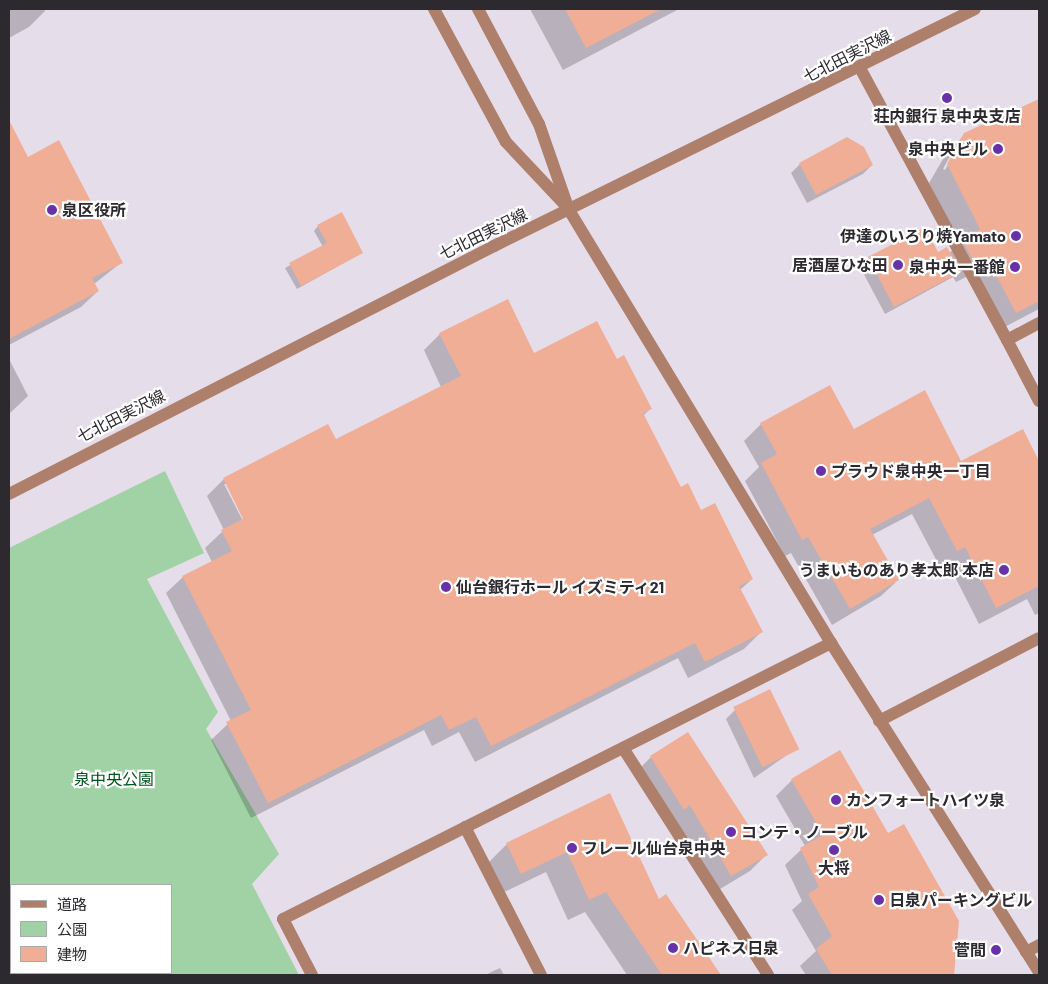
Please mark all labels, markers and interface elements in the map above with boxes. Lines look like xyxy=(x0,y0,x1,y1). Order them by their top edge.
street label: 七北田実沢線 xyxy=(800,26,894,86)
marker: 荘内銀行 泉中央支店 xyxy=(941,92,953,104)
place label: 荘内銀行 泉中央支店 xyxy=(873,106,1021,126)
place label: 泉中央ビル xyxy=(908,139,988,159)
marker: 泉中央ビル xyxy=(992,143,1004,155)
place label: 泉区役所 xyxy=(62,200,126,220)
marker: 泉区役所 xyxy=(46,204,58,216)
street label: 七北田実沢線 xyxy=(436,204,530,264)
place label: 伊達のいろり焼Yamato xyxy=(840,226,1006,246)
marker: 伊達のいろり焼Yamato xyxy=(1010,230,1022,242)
place label: 居酒屋ひな田 xyxy=(792,255,888,275)
place label: 泉中央一番館 xyxy=(909,257,1005,277)
marker: 居酒屋ひな田 xyxy=(892,259,904,271)
marker: 泉中央一番館 xyxy=(1009,261,1021,273)
street label: 七北田実沢線 xyxy=(74,386,168,446)
place label: プラウド泉中央一丁目 xyxy=(831,461,991,481)
marker: プラウド泉中央一丁目 xyxy=(815,465,827,477)
place label: うまいものあり孝太郎 本店 xyxy=(799,560,994,580)
marker: うまいものあり孝太郎 本店 xyxy=(998,564,1010,576)
place label: 仙台銀行ホール イズミティ21 xyxy=(456,577,666,597)
marker: 仙台銀行ホール イズミティ21 xyxy=(440,581,452,593)
park label: 泉中央公園 xyxy=(74,769,154,789)
place label: カンフォートハイツ泉 xyxy=(846,790,1006,810)
marker: カンフォートハイツ泉 xyxy=(830,794,842,806)
place label: コンテ・ノーブル xyxy=(741,822,869,842)
marker: コンテ・ノーブル xyxy=(725,826,737,838)
place label: フレール仙台泉中央 xyxy=(582,838,726,858)
marker: フレール仙台泉中央 xyxy=(566,842,578,854)
marker: 大将 xyxy=(828,844,840,856)
place label: 大将 xyxy=(818,858,850,878)
legend xyxy=(10,884,172,974)
place label: 日泉パーキングビル xyxy=(889,890,1033,910)
marker: 日泉パーキングビル xyxy=(873,894,885,906)
text: 道路 xyxy=(57,895,87,913)
text: 公園 xyxy=(57,920,87,938)
place label: ハピネス日泉 xyxy=(683,938,779,958)
place label: 菅間 xyxy=(954,940,986,960)
marker: ハピネス日泉 xyxy=(667,942,679,954)
marker: 菅間 xyxy=(990,944,1002,956)
text: 建物 xyxy=(57,945,87,963)

